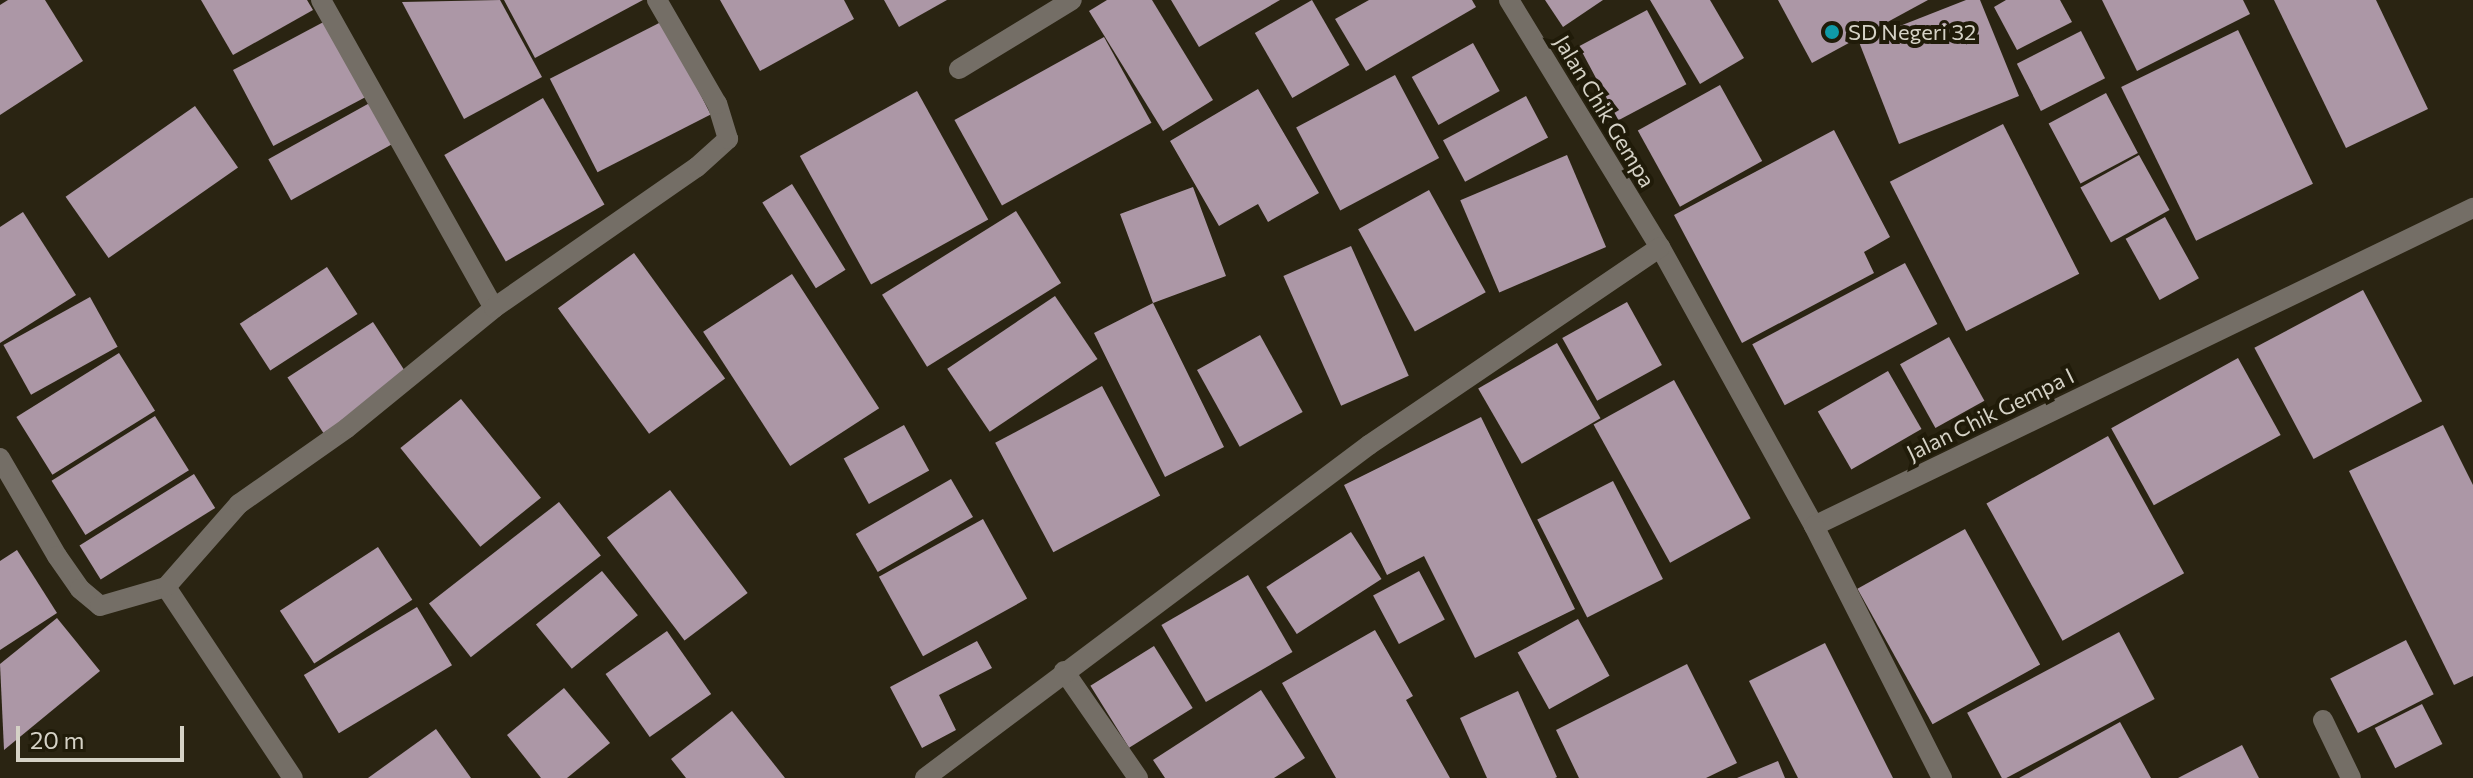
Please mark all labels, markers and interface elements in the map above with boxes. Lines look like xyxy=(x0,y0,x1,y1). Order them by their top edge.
place label: SD Negeri 32 xyxy=(1848,19,1976,45)
marker: SD Negeri 32 xyxy=(1823,23,1841,41)
street label: Jalan Chik Gempa xyxy=(1549,30,1661,192)
street label: Jalan Chik Gempa I xyxy=(1902,362,2078,466)
scale bar xyxy=(20,710,188,760)
text: 20 m xyxy=(30,725,84,754)

